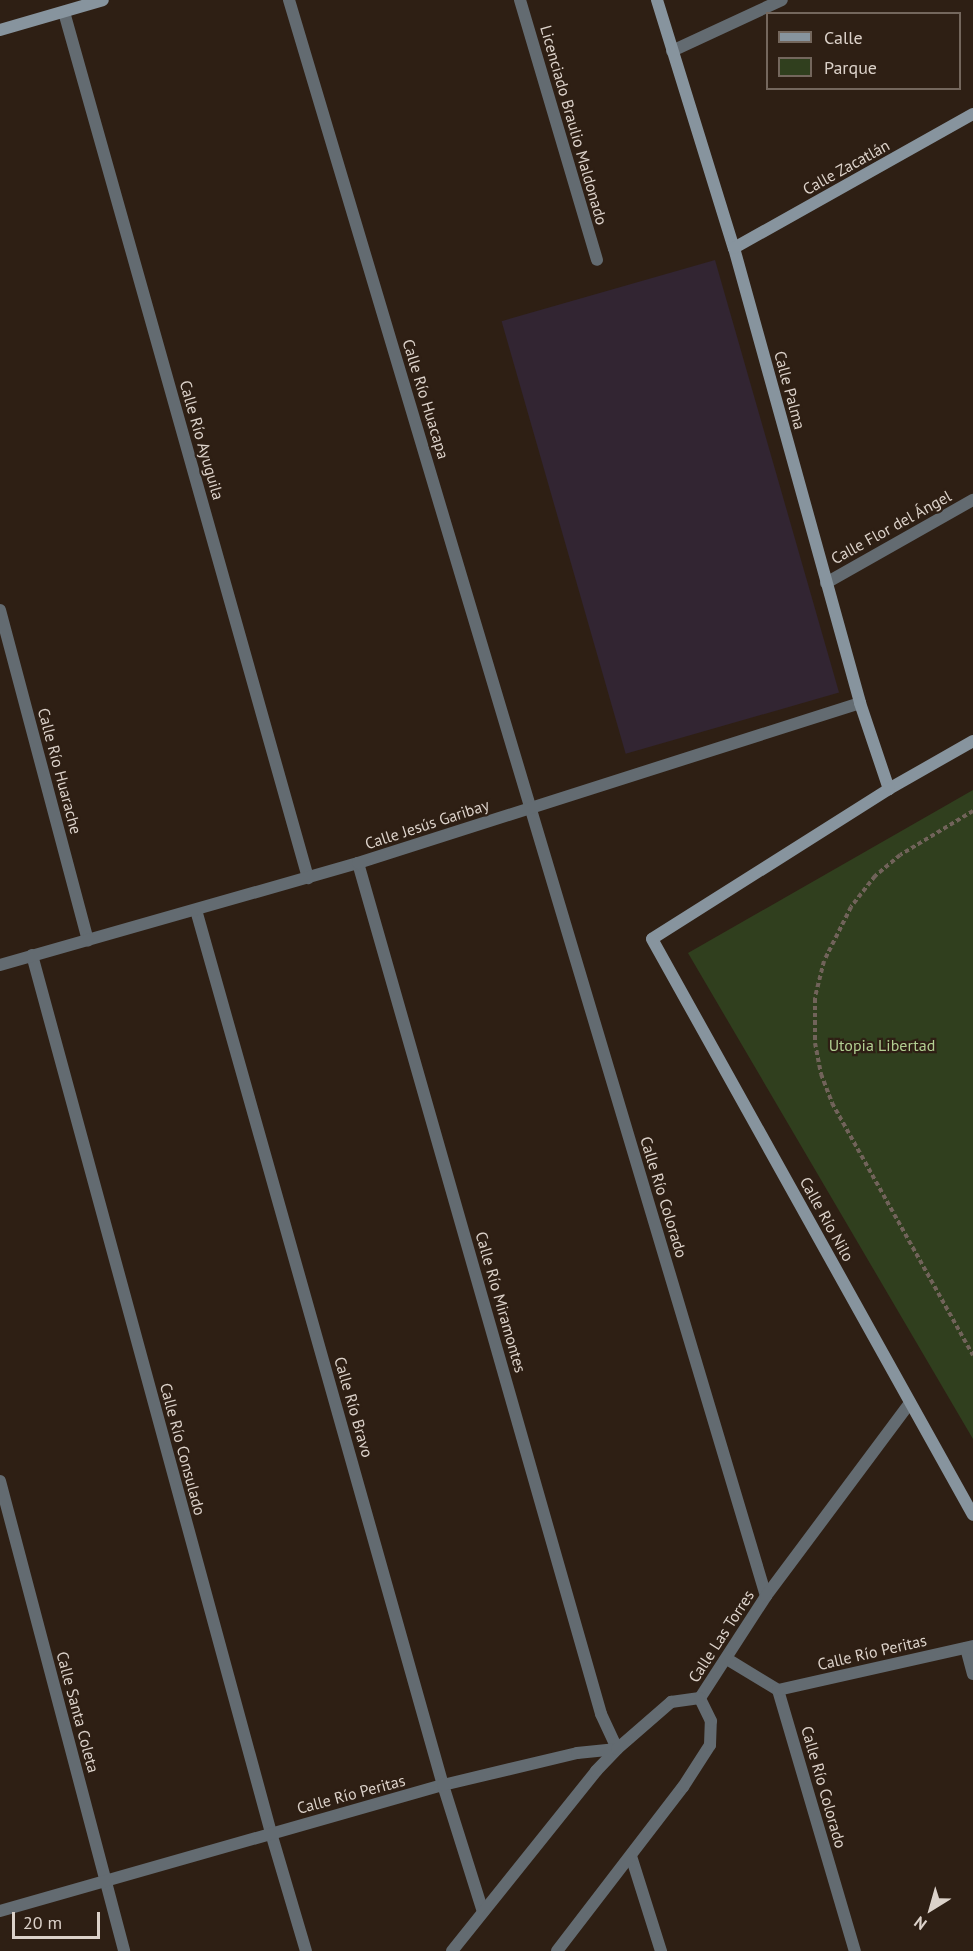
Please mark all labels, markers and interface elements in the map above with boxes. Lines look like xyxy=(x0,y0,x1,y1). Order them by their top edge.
legend xyxy=(766,12,961,90)
street label: Licenciado Braulio Maldonado xyxy=(536,23,612,227)
text: Calle xyxy=(824,26,863,49)
text: Parque xyxy=(824,56,877,79)
street label: Calle Zacatlán xyxy=(799,135,893,199)
street label: Calle Río Huacapa xyxy=(399,337,453,461)
street label: Calle Palma xyxy=(770,349,810,431)
street label: Calle Río Ayuguila xyxy=(176,378,228,502)
street label: Calle Flor del Ángel xyxy=(827,486,955,568)
street label: Calle Río Huarache xyxy=(34,706,86,836)
street label: Calle Jesús Garibay xyxy=(363,795,491,853)
park label: Utopia Libertad xyxy=(829,1035,935,1055)
street label: Calle Río Colorado xyxy=(636,1134,692,1260)
street label: Calle Río Nilo xyxy=(796,1174,858,1264)
street label: Calle Río Miramontes xyxy=(472,1229,530,1375)
street label: Calle Río Bravo xyxy=(330,1354,378,1460)
street label: Calle Río Consulado xyxy=(156,1381,210,1517)
street label: Calle Las Torres xyxy=(684,1586,758,1686)
street label: Calle Río Peritas xyxy=(816,1630,928,1674)
street label: Calle Santa Coleta xyxy=(53,1649,103,1775)
street label: Calle Río Colorado xyxy=(797,1724,851,1850)
street label: Calle Río Peritas xyxy=(295,1770,407,1818)
north arrow xyxy=(901,1879,961,1939)
scale bar xyxy=(15,1900,104,1938)
text: 20 m xyxy=(23,1911,62,1934)
text: N xyxy=(910,1912,930,1935)

